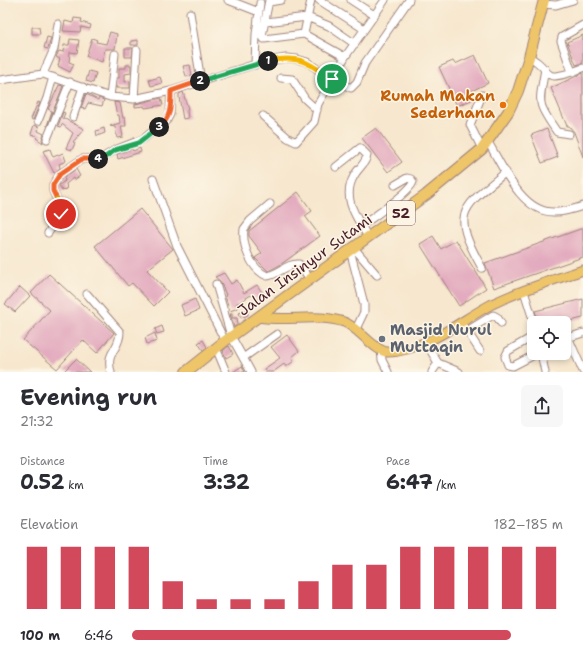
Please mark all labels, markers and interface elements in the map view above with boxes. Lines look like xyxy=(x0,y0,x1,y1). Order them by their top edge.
pin: 1 xyxy=(258,51,278,71)
text: 1 xyxy=(265,53,271,68)
pin xyxy=(315,62,349,96)
icon: arrive xyxy=(321,68,343,90)
pin: 2 xyxy=(190,71,210,91)
text: 2 xyxy=(196,73,204,88)
place label: Rumah Makan Sederhana xyxy=(380,86,496,123)
marker: Rumah Makan Sederhana xyxy=(498,100,508,110)
pin: 3 xyxy=(149,117,169,137)
text: 3 xyxy=(155,119,163,134)
pin: 4 xyxy=(88,149,108,169)
text: 4 xyxy=(94,151,102,166)
pin xyxy=(44,197,78,231)
road number: 52 xyxy=(387,201,415,225)
icon: check xyxy=(50,203,72,225)
street label: Jalan Insinyur Sutami xyxy=(234,209,376,321)
map controls xyxy=(527,316,571,360)
button: locate xyxy=(527,316,571,360)
place label: Masjid Nurul Muttaqin xyxy=(390,320,492,357)
marker: Masjid Nurul Muttaqin xyxy=(377,334,387,344)
text: Evening run xyxy=(20,383,157,412)
button: share xyxy=(521,385,563,427)
text: 21:32 xyxy=(20,413,54,430)
text: Distance xyxy=(20,454,65,469)
text: Time xyxy=(203,454,228,469)
text: Pace xyxy=(386,454,410,469)
text: 0.52 xyxy=(20,469,64,495)
text: 3:32 xyxy=(203,469,250,495)
text: 6:47 xyxy=(386,469,433,495)
text: km xyxy=(64,478,84,493)
text: /km xyxy=(433,478,456,493)
text: Elevation xyxy=(20,516,78,533)
text: 182–185 m xyxy=(494,516,563,533)
text: 100 m xyxy=(20,627,60,644)
text: 6:46 xyxy=(84,627,113,644)

